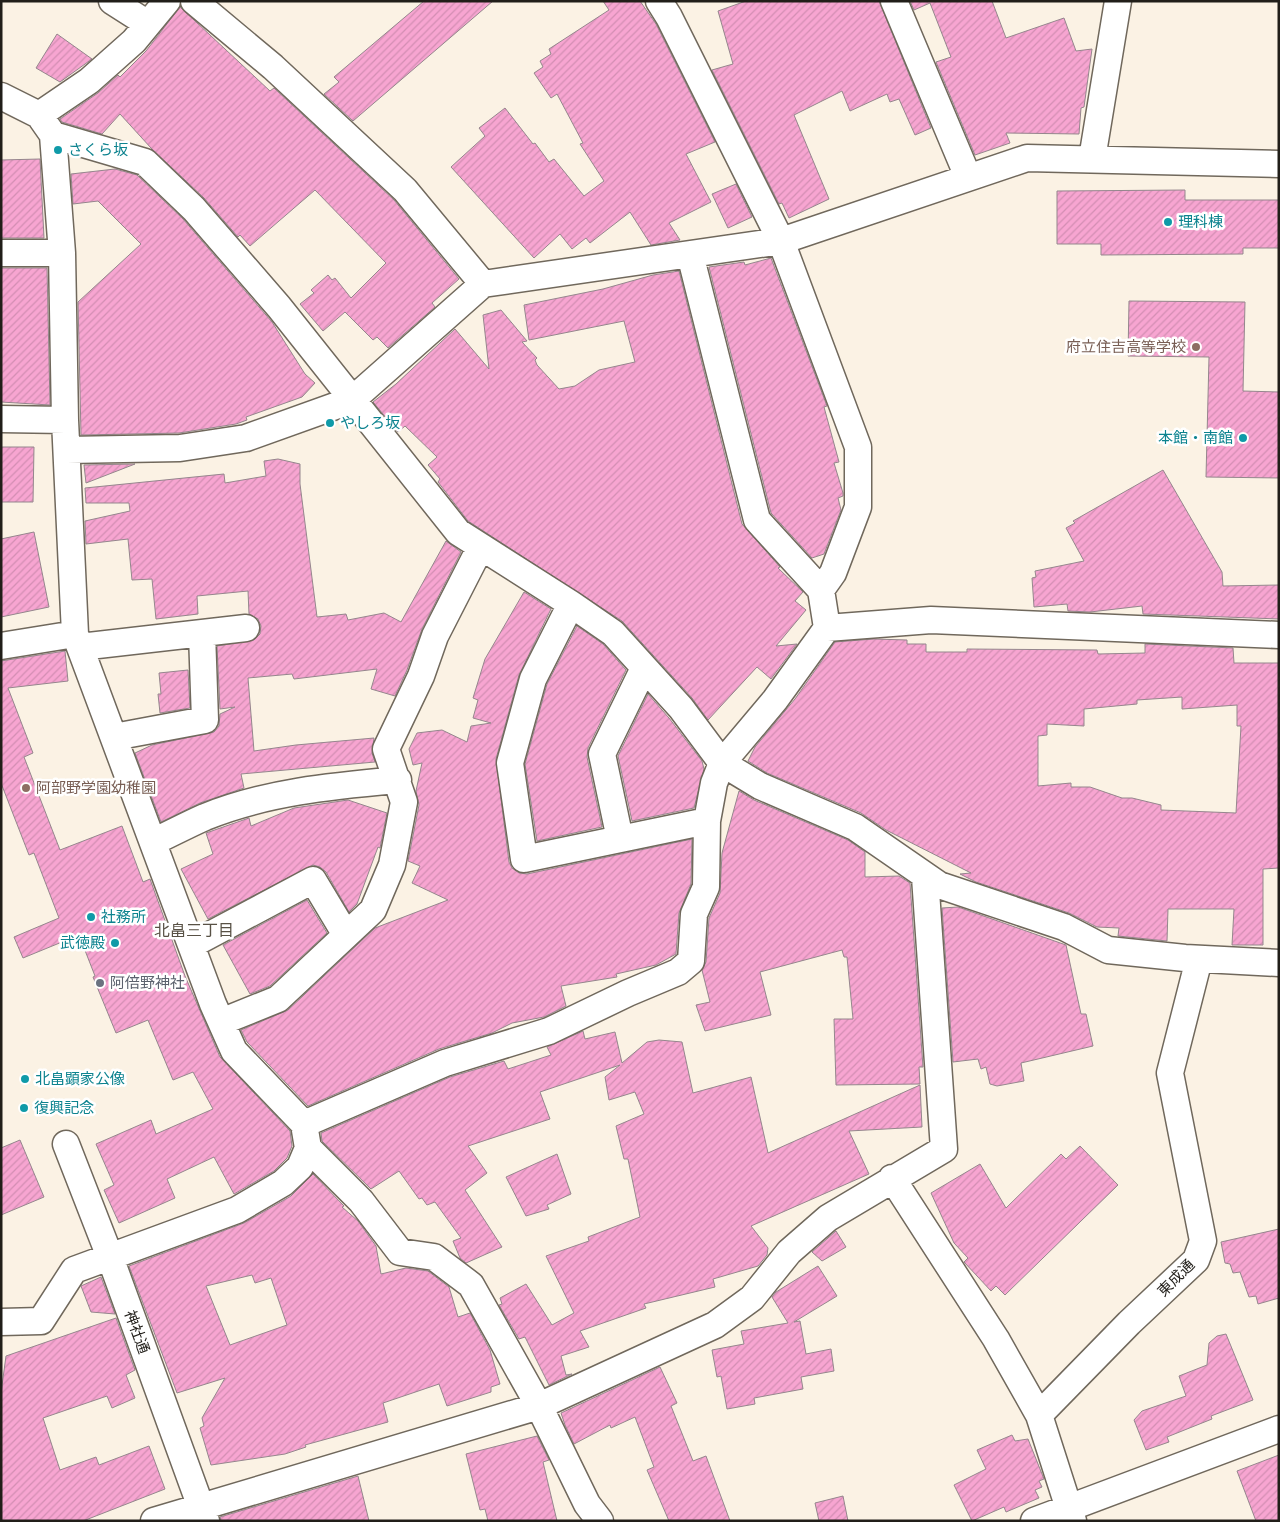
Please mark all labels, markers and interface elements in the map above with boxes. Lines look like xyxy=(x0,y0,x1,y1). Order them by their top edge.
place label: さくら坂 xyxy=(68,141,128,159)
marker: さくら坂 xyxy=(52,144,64,156)
place label: 理科棟 xyxy=(1178,213,1223,231)
marker: 理科棟 xyxy=(1162,216,1174,228)
place label: 府立住吉高等学校 xyxy=(1066,338,1186,356)
marker: 府立住吉高等学校 xyxy=(1190,341,1202,353)
place label: やしろ坂 xyxy=(340,414,400,432)
marker: やしろ坂 xyxy=(324,417,336,429)
place label: 本館・南館 xyxy=(1158,429,1233,447)
marker: 本館・南館 xyxy=(1237,432,1249,444)
place label: 阿部野学園幼稚園 xyxy=(36,779,156,797)
marker: 阿部野学園幼稚園 xyxy=(20,782,32,794)
place label: 社務所 xyxy=(101,908,146,926)
marker: 社務所 xyxy=(85,911,97,923)
district label: 北畠三丁目 xyxy=(154,921,234,940)
place label: 武徳殿 xyxy=(60,934,105,952)
marker: 武徳殿 xyxy=(109,937,121,949)
place label: 阿倍野神社 xyxy=(110,974,185,992)
marker: 阿倍野神社 xyxy=(94,977,106,989)
place label: 北畠顕家公像 xyxy=(35,1070,125,1088)
marker: 北畠顕家公像 xyxy=(19,1073,31,1085)
place label: 復興記念 xyxy=(34,1099,94,1117)
marker: 復興記念 xyxy=(18,1102,30,1114)
street label: 東成通 xyxy=(1154,1256,1198,1300)
street label: 神社通 xyxy=(121,1308,153,1356)

